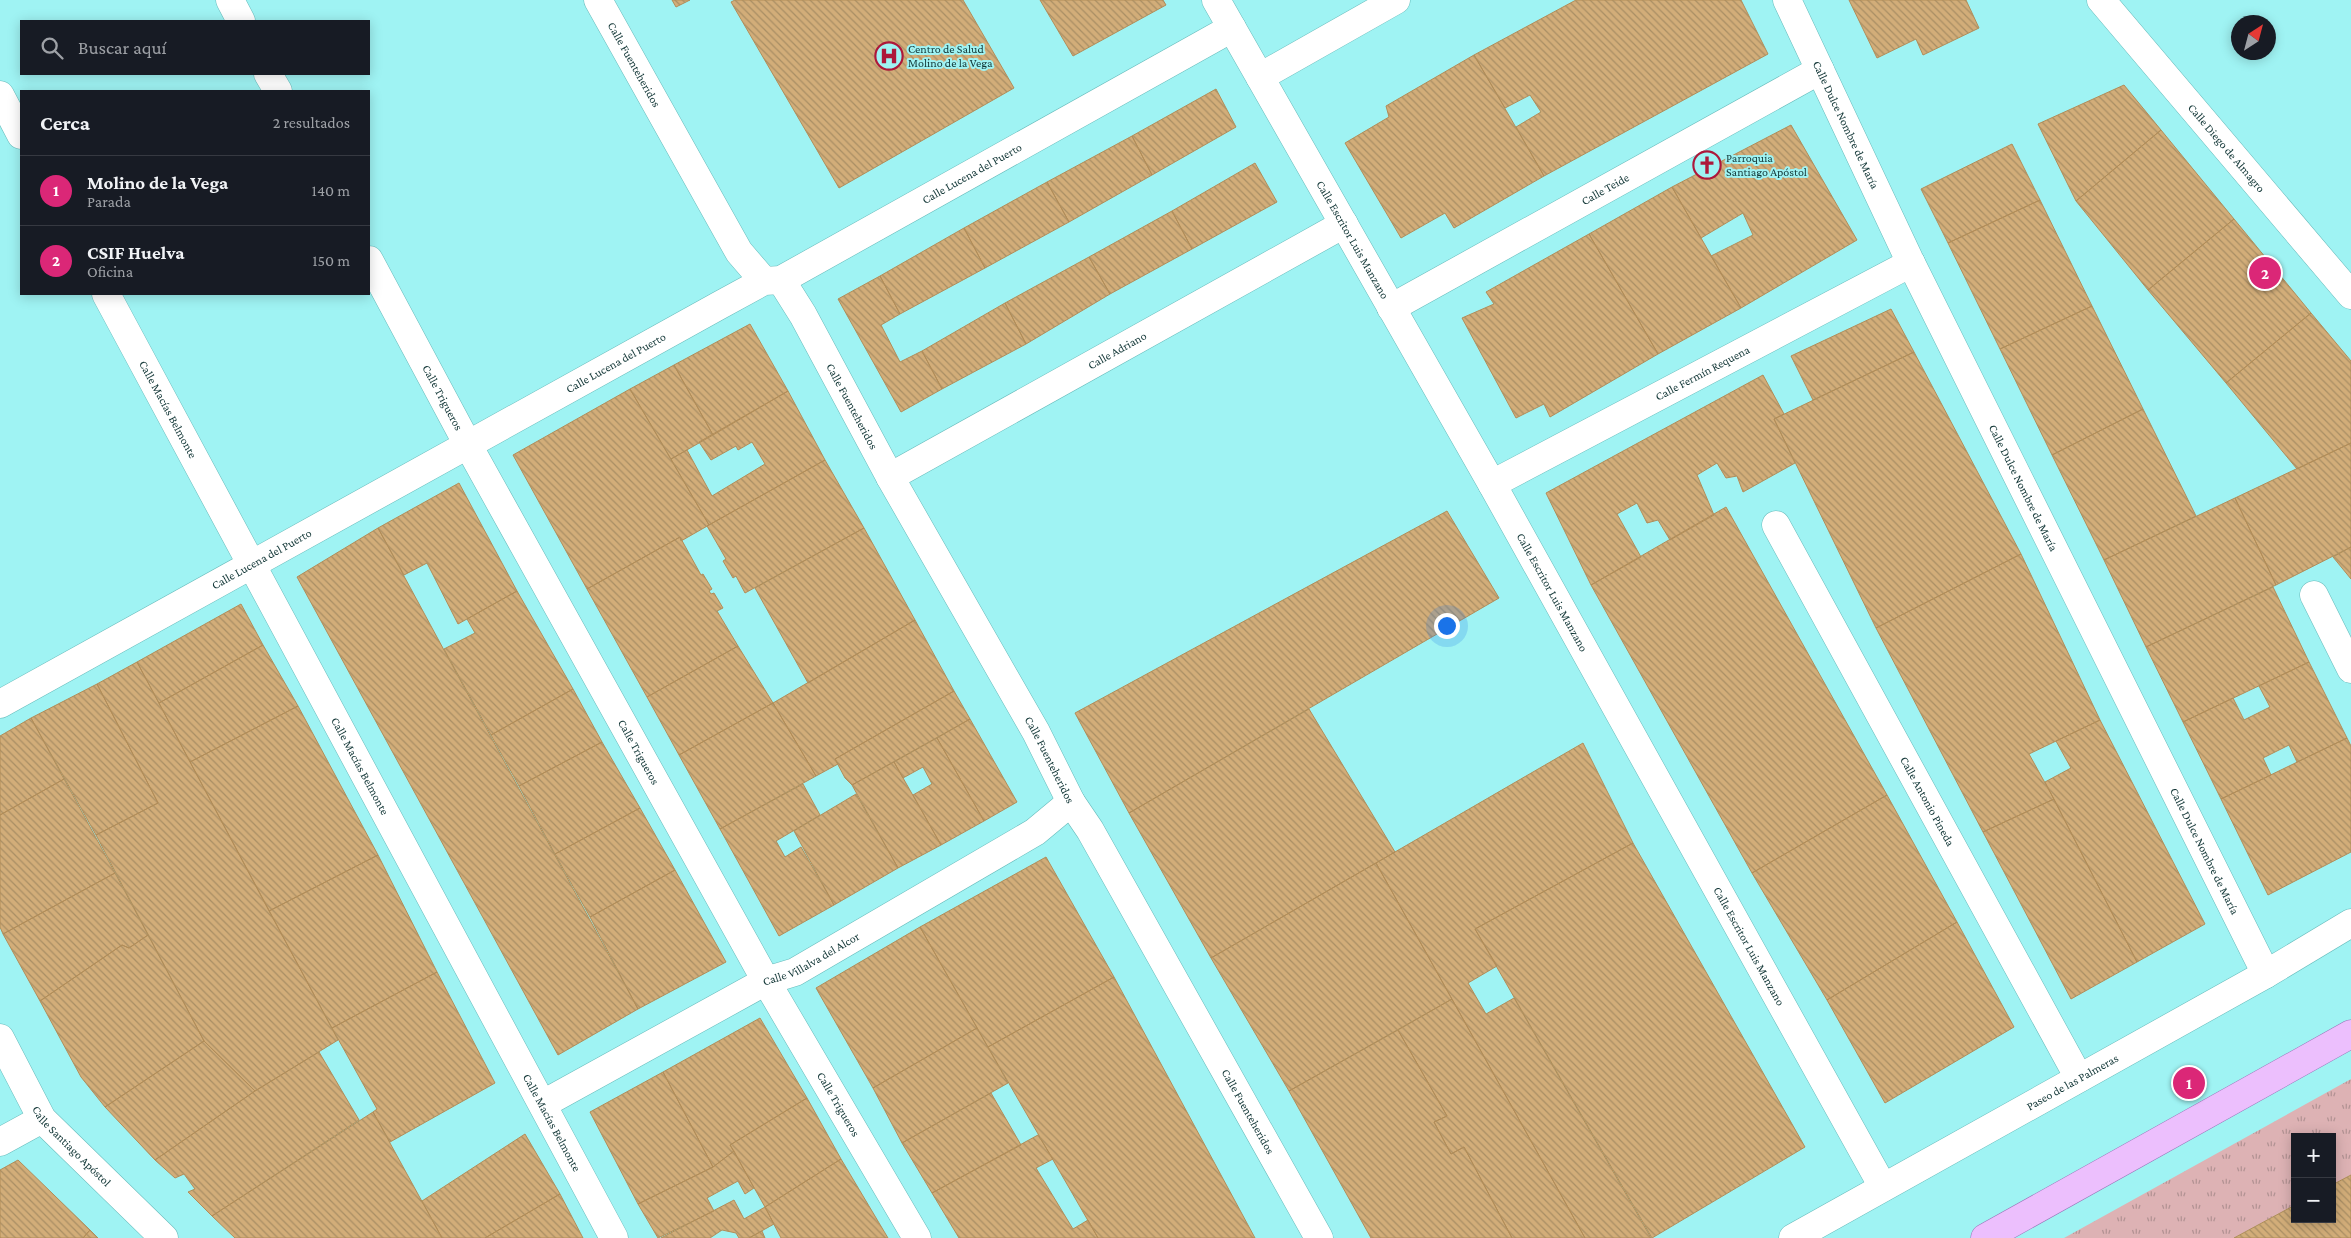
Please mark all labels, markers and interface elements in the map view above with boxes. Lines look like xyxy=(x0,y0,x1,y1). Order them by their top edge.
north arrow xyxy=(2231,15,2276,60)
street label: Calle Fuenteheridos xyxy=(605,19,664,110)
search box xyxy=(20,20,370,75)
icon: search xyxy=(38,34,66,62)
text: Buscar aquí xyxy=(78,37,167,58)
hospital icon: Centro de Salud Molino de la Vega xyxy=(874,41,904,71)
place label: Centro de Salud Molino de la Vega xyxy=(908,42,993,70)
street label: Calle Dulce Nombre de María xyxy=(1810,59,1882,192)
street label: Calle Diego de Almagro xyxy=(2185,101,2268,195)
text: Cerca xyxy=(40,111,90,135)
text: 2 resultados xyxy=(273,114,350,131)
street label: Calle Lucena del Puerto xyxy=(920,140,1024,207)
church icon: Parroquia Santiago Apóstol xyxy=(1692,150,1722,180)
place label: Parroquia Santiago Apóstol xyxy=(1726,151,1807,179)
street label: Calle Teide xyxy=(1579,170,1632,208)
text: Molino de la Vega xyxy=(87,172,228,193)
street label: Calle Escritor Luis Manzano xyxy=(1313,178,1392,301)
text: 1 xyxy=(53,182,59,199)
text: 140 m xyxy=(312,182,350,199)
text: Parada xyxy=(87,193,131,210)
text: CSIF Huelva xyxy=(87,242,185,263)
text: 2 xyxy=(52,252,60,269)
text: 150 m xyxy=(312,252,350,269)
pin: 2 xyxy=(2249,254,2281,292)
text: Oficina xyxy=(87,263,133,280)
street label: Calle Adriano xyxy=(1085,328,1149,372)
street label: Calle Lucena del Puerto xyxy=(563,329,668,396)
street label: Calle Fermín Requena xyxy=(1653,342,1752,404)
street label: Calle Macías Belmonte xyxy=(136,358,200,461)
street label: Calle Fuenteheridos xyxy=(823,361,881,452)
street label: Calle Trigueros xyxy=(419,362,466,433)
street label: Calle Dulce Nombre de María xyxy=(1986,422,2061,554)
street label: Calle Lucena del Puerto xyxy=(209,526,314,592)
street label: Calle Escritor Luis Manzano xyxy=(1514,530,1591,654)
your location xyxy=(1434,613,1460,639)
street label: Calle Fuenteheridos xyxy=(1022,714,1078,806)
street label: Calle Macías Belmonte xyxy=(328,715,392,817)
street label: Calle Trigueros xyxy=(615,717,663,787)
street label: Calle Antonio Pineda xyxy=(1897,754,1958,849)
street label: Calle Dulce Nombre de María xyxy=(2167,785,2242,917)
street label: Calle Escritor Luis Manzano xyxy=(1710,884,1788,1008)
street label: Calle Villalva del Alcor xyxy=(761,929,862,989)
street label: Paseo de las Palmeras xyxy=(2024,1051,2121,1113)
pin: 1 xyxy=(2173,1064,2205,1102)
street label: Calle Fuenteheridos xyxy=(1219,1066,1278,1157)
street label: Calle Trigueros xyxy=(814,1069,863,1139)
street label: Calle Macías Belmonte xyxy=(520,1071,584,1174)
street label: Calle Santiago Apóstol xyxy=(29,1103,114,1189)
map controls xyxy=(2291,1133,2336,1223)
button: + xyxy=(2291,1133,2336,1178)
button: − xyxy=(2291,1178,2336,1223)

